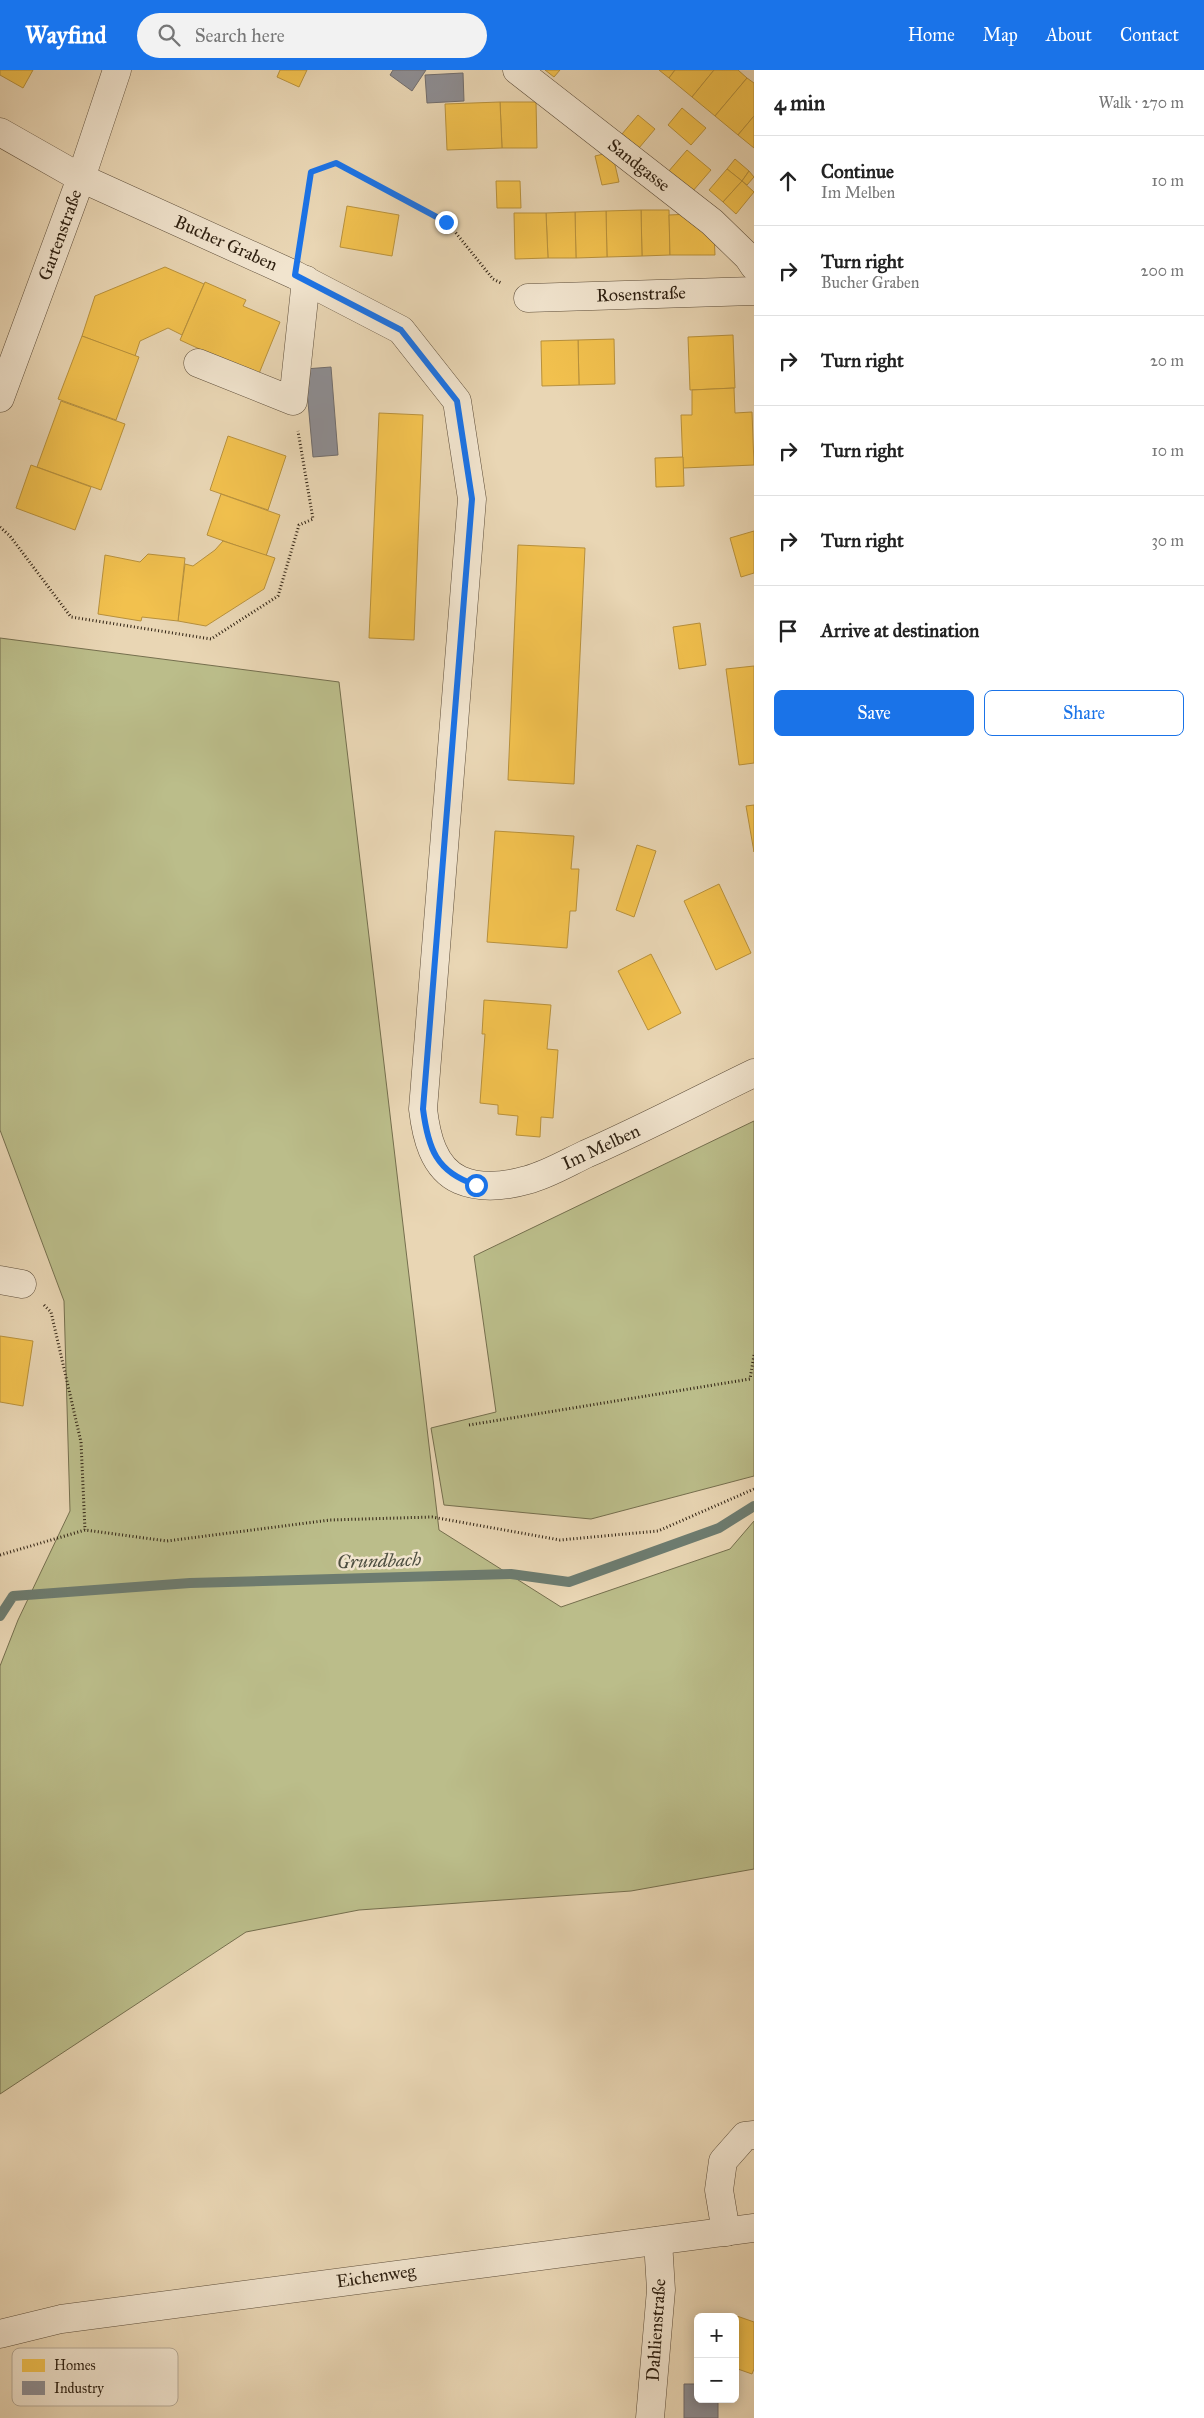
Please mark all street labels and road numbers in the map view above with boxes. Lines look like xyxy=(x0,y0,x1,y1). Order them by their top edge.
street label: Sandgasse xyxy=(603,134,675,197)
street label: Gartenstraße xyxy=(33,186,87,284)
street label: Bucher Graben xyxy=(171,210,281,276)
street label: Rosenstraße xyxy=(596,281,686,307)
street label: Im Melben xyxy=(559,1119,644,1175)
street label: Eichenweg xyxy=(335,2259,418,2293)
street label: Dahlienstraße xyxy=(641,2278,671,2382)

